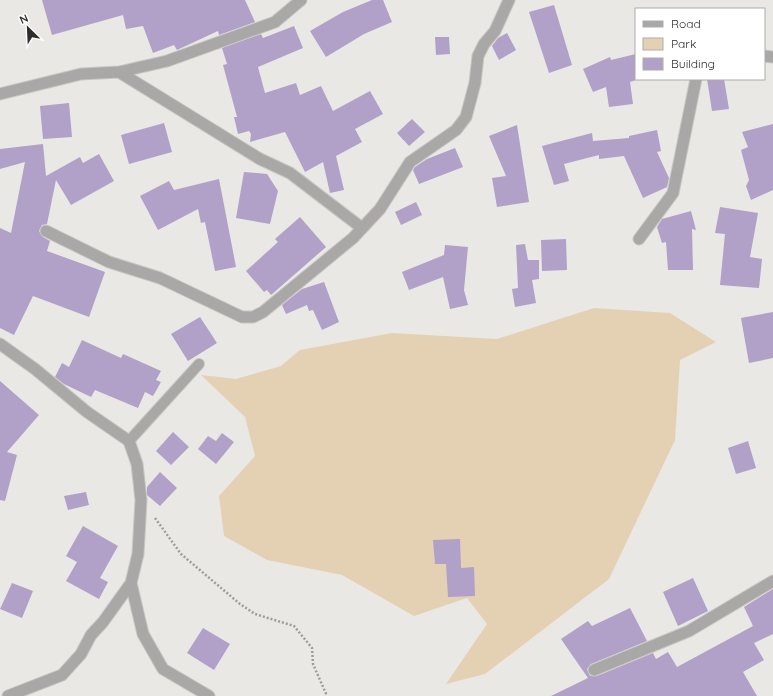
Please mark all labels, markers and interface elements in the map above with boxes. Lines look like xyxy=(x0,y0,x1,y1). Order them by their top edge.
north arrow xyxy=(8,8,48,48)
legend xyxy=(635,8,765,80)
text: N xyxy=(17,11,30,27)
text: Road xyxy=(671,16,701,31)
text: Park xyxy=(671,36,696,51)
text: Building xyxy=(671,56,715,71)

